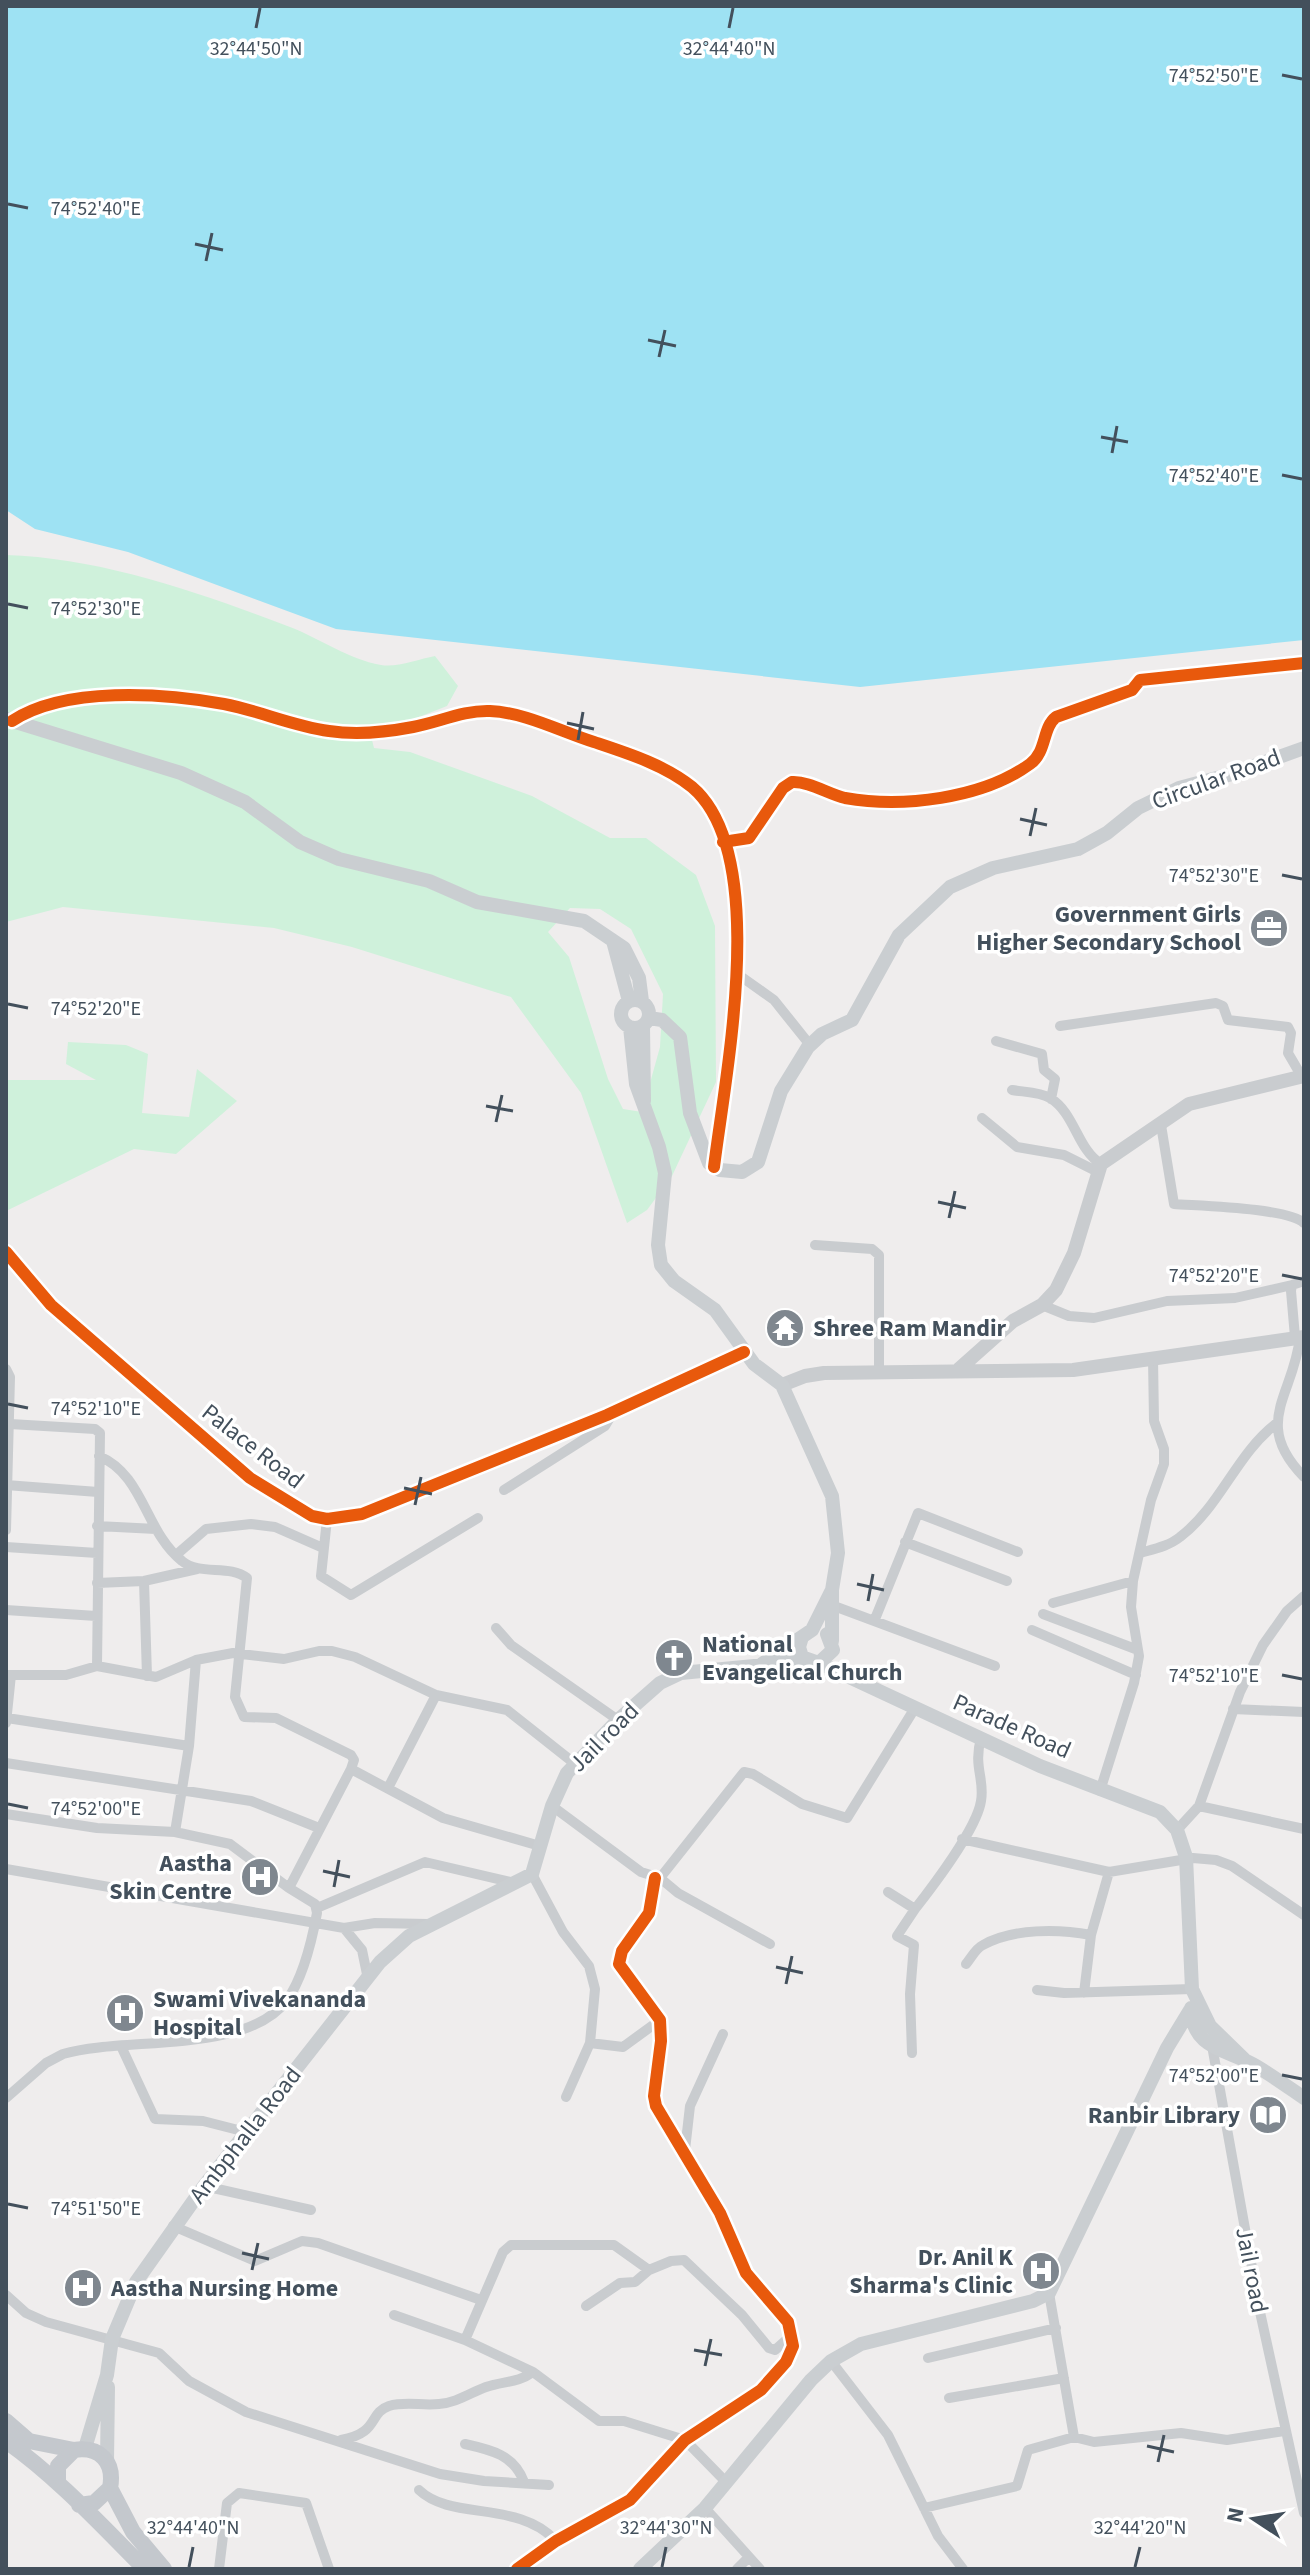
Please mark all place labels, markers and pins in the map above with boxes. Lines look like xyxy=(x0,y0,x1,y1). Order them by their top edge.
place label: Government Girls Higher Secondary School xyxy=(976,897,1241,960)
office icon: Government Girls Higher Secondary School xyxy=(1248,907,1290,949)
temple icon: Shree Ram Mandir xyxy=(764,1307,806,1349)
place label: Shree Ram Mandir xyxy=(813,1311,1007,1346)
place label: National Evangelical Church xyxy=(702,1627,903,1690)
church icon: National Evangelical Church xyxy=(653,1637,695,1679)
place label: Aastha Skin Centre xyxy=(109,1846,232,1909)
hospital icon: Aastha Skin Centre xyxy=(239,1856,281,1898)
place label: Swami Vivekananda Hospital xyxy=(153,1982,366,2045)
hospital icon: Swami Vivekananda Hospital xyxy=(104,1992,146,2034)
library icon: Ranbir Library xyxy=(1247,2094,1289,2136)
place label: Ranbir Library xyxy=(1088,2098,1240,2133)
place label: Dr. Anil K Sharma's Clinic xyxy=(849,2240,1013,2303)
hospital icon: Dr. Anil K Sharma's Clinic xyxy=(1020,2250,1062,2292)
hospital icon: Aastha Nursing Home xyxy=(62,2267,104,2309)
place label: Aastha Nursing Home xyxy=(110,2271,338,2306)

